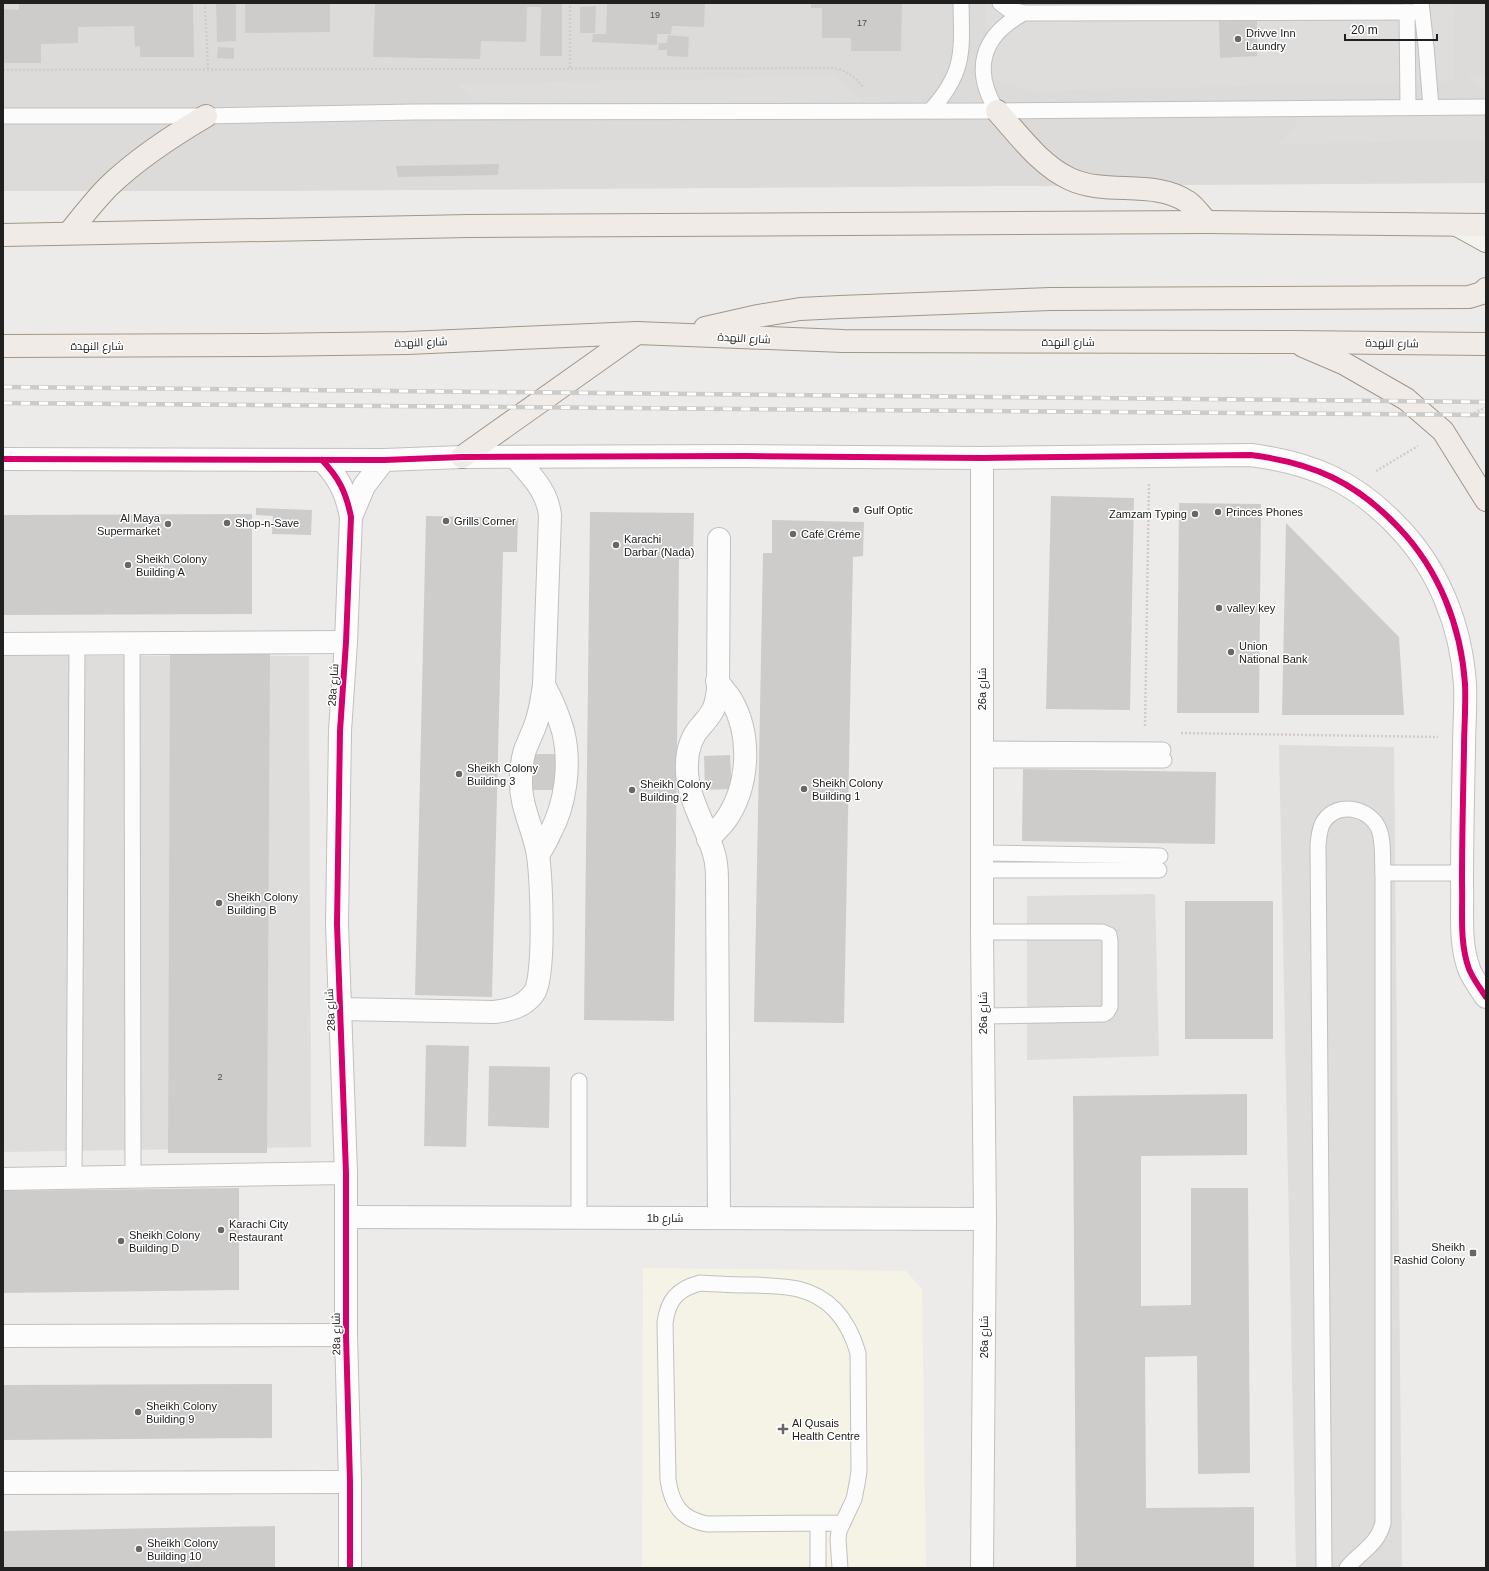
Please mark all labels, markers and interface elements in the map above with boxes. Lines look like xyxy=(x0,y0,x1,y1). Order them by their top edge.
house number: 19 xyxy=(650,10,660,20)
scale bar xyxy=(1345,16,1437,42)
house number: 17 xyxy=(857,18,867,28)
text: 20 m xyxy=(1351,23,1378,37)
place label: Drivve Inn Laundry xyxy=(1246,27,1296,52)
marker: Drivve Inn Laundry xyxy=(1233,34,1243,44)
street label: شارع النهدة xyxy=(717,331,771,347)
street label: شارع النهدة xyxy=(394,335,448,351)
street label: شارع النهدة xyxy=(1041,336,1095,350)
street label: شارع النهدة xyxy=(1365,337,1419,351)
street label: شارع النهدة xyxy=(70,340,124,354)
place label: Gulf Optic xyxy=(864,504,913,516)
marker: Gulf Optic xyxy=(851,505,861,515)
place label: Princes Phones xyxy=(1226,506,1304,518)
marker: Princes Phones xyxy=(1213,507,1223,517)
place label: Zamzam Typing xyxy=(1109,508,1187,520)
marker: Zamzam Typing xyxy=(1190,509,1200,519)
place label: Al Maya Supermarket xyxy=(97,512,161,537)
place label: Grills Corner xyxy=(454,515,516,527)
marker: Grills Corner xyxy=(441,516,451,526)
place label: Shop-n-Save xyxy=(235,517,299,529)
marker: Shop-n-Save xyxy=(222,518,232,528)
marker: Al Maya Supermarket xyxy=(163,519,173,529)
place label: Café Créme xyxy=(801,528,860,540)
marker: Café Créme xyxy=(788,529,798,539)
place label: Karachi Darbar (Nada) xyxy=(624,533,694,558)
marker: Karachi Darbar (Nada) xyxy=(611,540,621,550)
place label: Sheikh Colony Building A xyxy=(136,553,207,578)
marker: Sheikh Colony Building A xyxy=(123,560,133,570)
place label: valley key xyxy=(1227,602,1276,614)
marker: valley key xyxy=(1214,603,1224,613)
place label: Union National Bank xyxy=(1239,640,1308,665)
marker: Union National Bank xyxy=(1226,647,1236,657)
street label: 28a شارع xyxy=(326,663,342,707)
street label: 26a شارع xyxy=(976,668,990,710)
place label: Sheikh Colony Building 3 xyxy=(467,762,538,787)
marker: Sheikh Colony Building 3 xyxy=(454,769,464,779)
place label: Sheikh Colony Building 1 xyxy=(812,777,883,802)
place label: Sheikh Colony Building 2 xyxy=(640,778,711,803)
marker: Sheikh Colony Building 1 xyxy=(799,784,809,794)
marker: Sheikh Colony Building 2 xyxy=(627,785,637,795)
place label: Sheikh Colony Building B xyxy=(227,891,298,916)
marker: Sheikh Colony Building B xyxy=(214,898,224,908)
street label: 28a شارع xyxy=(323,988,339,1032)
street label: 26a شارع xyxy=(977,992,991,1034)
house number: 2 xyxy=(217,1072,223,1082)
street label: 1b شارع xyxy=(647,1212,683,1226)
place label: Karachi City Restaurant xyxy=(229,1218,289,1243)
marker: Karachi City Restaurant xyxy=(216,1225,226,1235)
place label: Sheikh Colony Building D xyxy=(129,1229,200,1254)
marker: Sheikh Colony Building D xyxy=(116,1236,126,1246)
place label: Sheikh Rashid Colony xyxy=(1393,1241,1465,1266)
marker: Sheikh Rashid Colony xyxy=(1468,1248,1478,1258)
street label: 28a شارع xyxy=(330,1312,344,1355)
street label: 26a شارع xyxy=(978,1316,992,1358)
place label: Sheikh Colony Building 9 xyxy=(146,1400,217,1425)
marker: Sheikh Colony Building 9 xyxy=(133,1407,143,1417)
place label: Al Qusais Health Centre xyxy=(792,1417,860,1442)
marker: Al Qusais Health Centre xyxy=(777,1423,789,1435)
place label: Sheikh Colony Building 10 xyxy=(147,1537,218,1562)
marker: Sheikh Colony Building 10 xyxy=(134,1544,144,1554)

